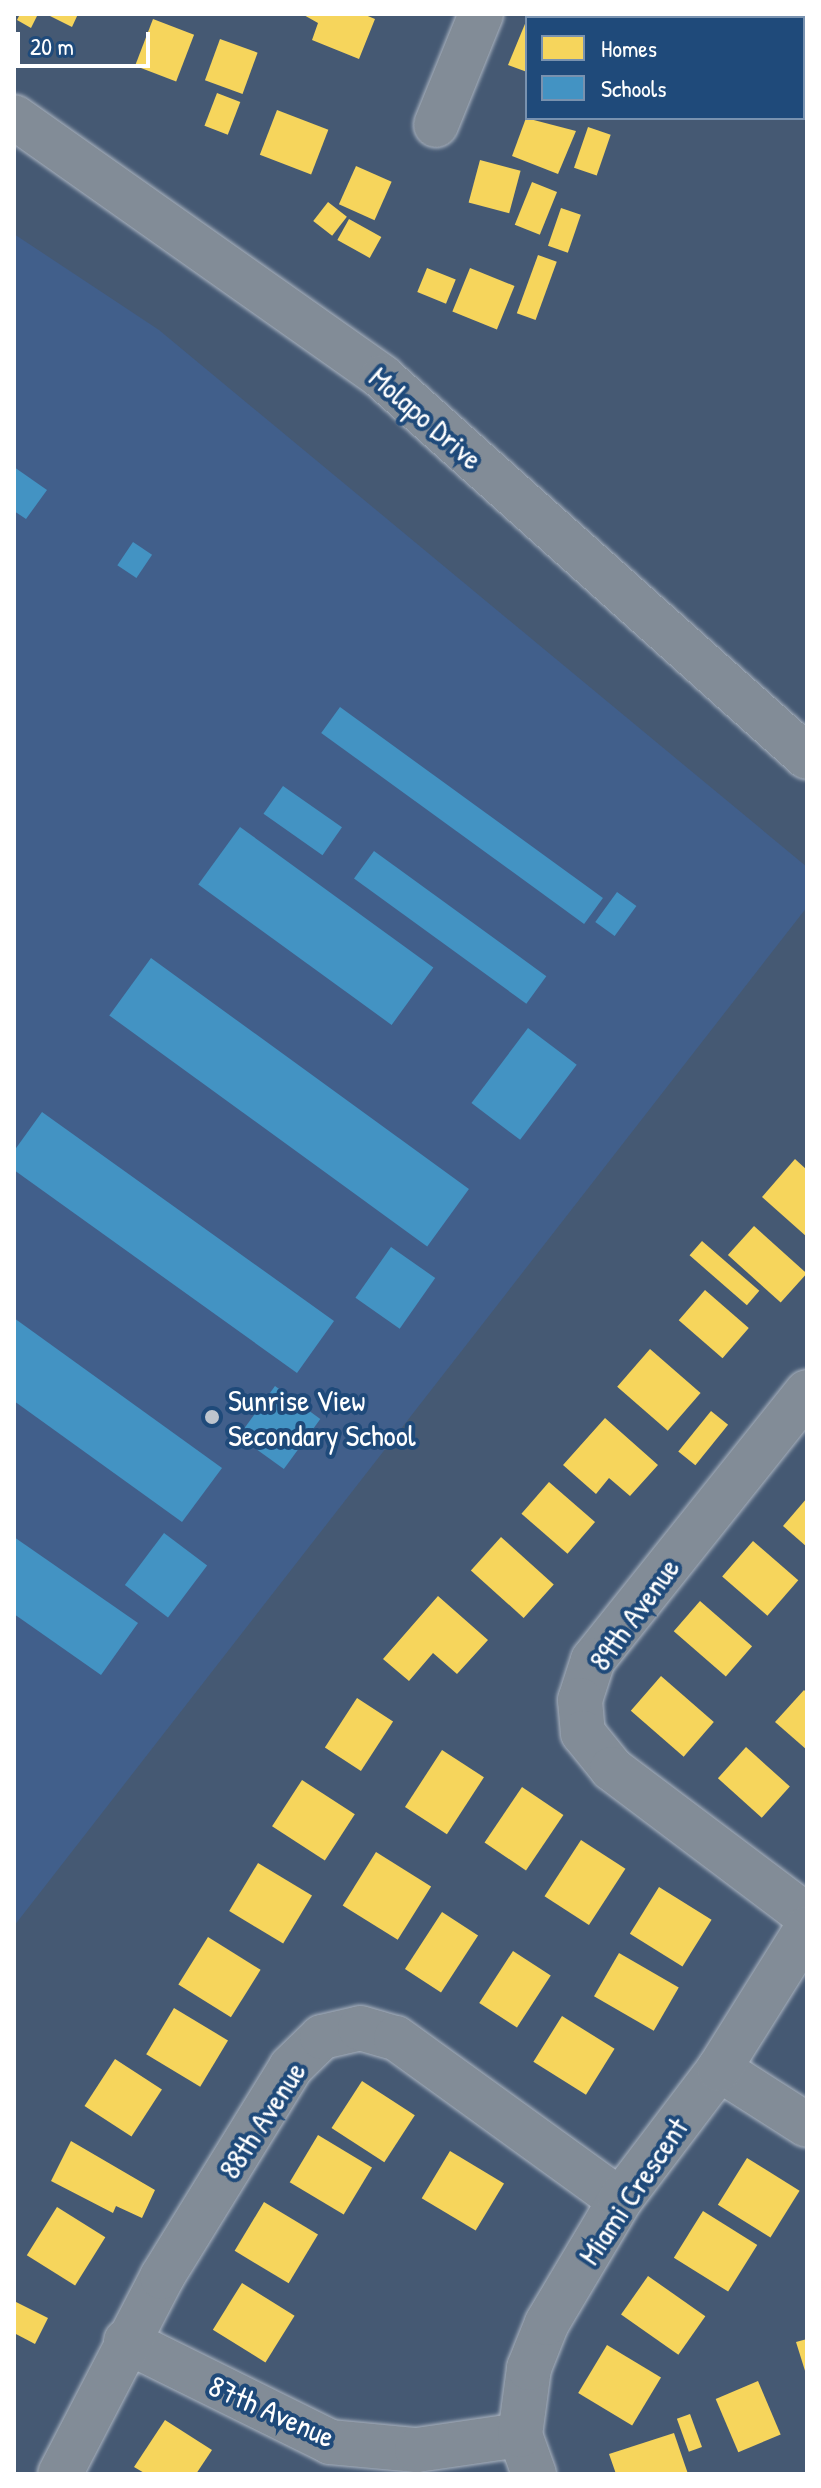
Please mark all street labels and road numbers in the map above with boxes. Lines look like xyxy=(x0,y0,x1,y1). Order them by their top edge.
street label: Molapo Drive xyxy=(362,359,490,477)
street label: 89th Avenue xyxy=(581,1551,687,1677)
street label: 88th Avenue xyxy=(211,2055,313,2185)
street label: Miami Crescent xyxy=(571,2111,695,2271)
street label: 87th Avenue xyxy=(204,2367,340,2455)

